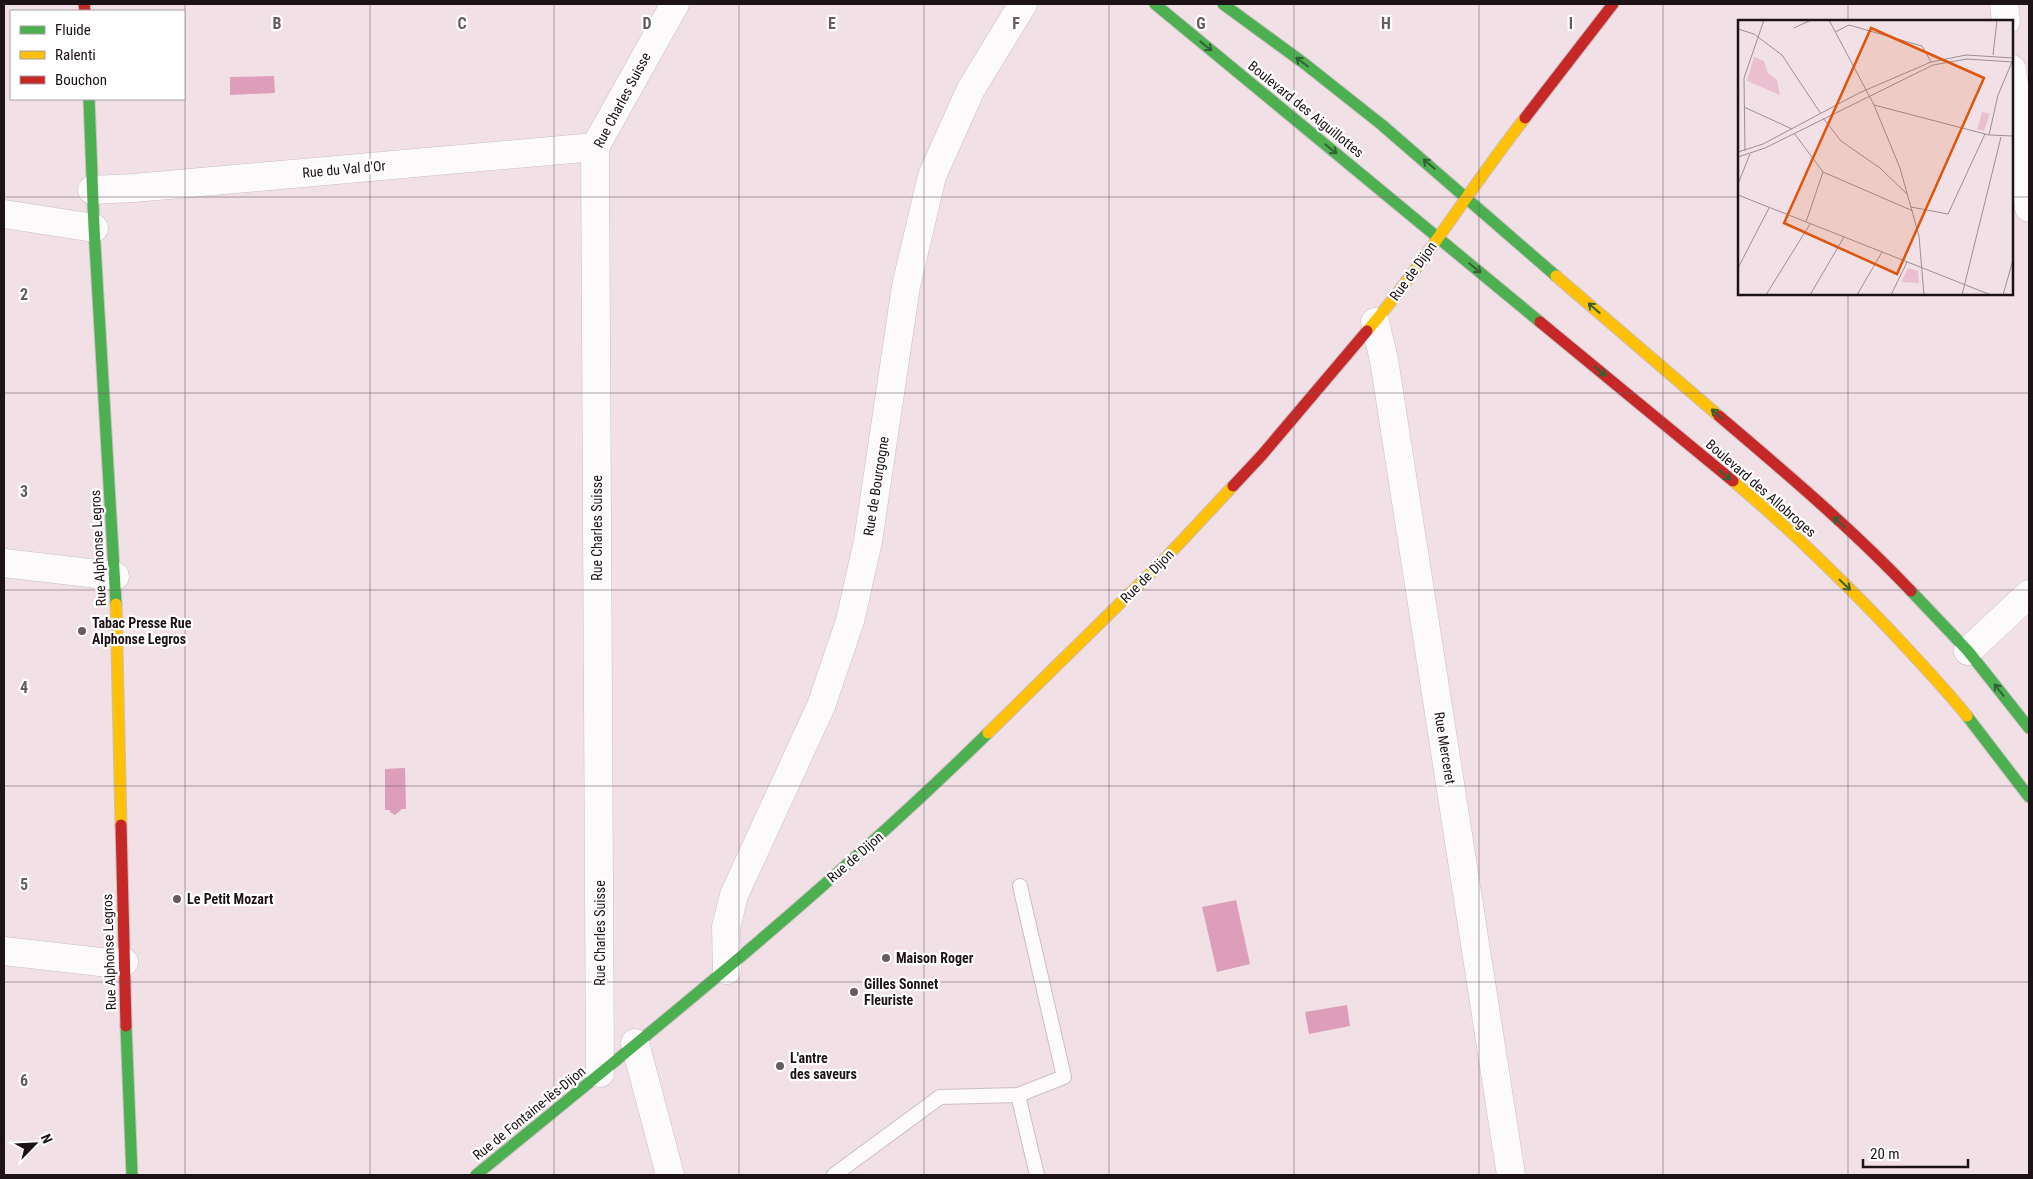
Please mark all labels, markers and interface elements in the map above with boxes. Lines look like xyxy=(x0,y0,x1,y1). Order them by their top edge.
legend xyxy=(10,10,185,100)
text: B xyxy=(273,14,282,33)
text: C xyxy=(457,14,467,33)
text: D xyxy=(642,14,652,33)
text: E xyxy=(828,14,836,33)
text: F xyxy=(1012,14,1020,33)
text: G xyxy=(1196,14,1206,33)
text: H xyxy=(1381,14,1391,33)
text: I xyxy=(1569,14,1573,33)
inset map xyxy=(1738,20,2013,295)
text: Fluide xyxy=(55,21,91,39)
one-way arrow xyxy=(1199,40,1212,51)
text: Ralenti xyxy=(55,46,96,64)
street label: Rue Charles Suisse xyxy=(590,49,654,150)
street label: Boulevard des Aiguillottes xyxy=(1245,57,1367,161)
one-way arrow xyxy=(1295,57,1309,67)
text: Bouchon xyxy=(55,71,107,89)
one-way arrow xyxy=(1325,143,1338,155)
street label: Rue du Val d'Or xyxy=(302,157,386,181)
one-way arrow xyxy=(1422,158,1435,170)
street label: Rue de Dijon xyxy=(1386,238,1440,304)
one-way arrow xyxy=(1469,262,1482,273)
text: 2 xyxy=(20,285,28,304)
one-way arrow xyxy=(1588,303,1601,314)
one-way arrow xyxy=(1594,366,1607,377)
one-way arrow xyxy=(1711,408,1724,420)
street label: Rue de Bourgogne xyxy=(860,435,892,537)
street label: Boulevard des Allobroges xyxy=(1703,436,1819,540)
one-way arrow xyxy=(1719,470,1732,481)
street label: Rue Charles Suisse xyxy=(589,475,605,581)
text: 3 xyxy=(20,482,28,501)
street label: Rue Alphonse Legros xyxy=(87,489,109,607)
one-way arrow xyxy=(1833,516,1846,528)
street label: Rue de Dijon xyxy=(1117,546,1177,606)
one-way arrow xyxy=(1839,579,1852,591)
place label: Tabac Presse Rue Alphonse Legros xyxy=(92,615,192,647)
marker: Tabac Presse Rue Alphonse Legros xyxy=(76,625,88,637)
text: 4 xyxy=(20,678,28,697)
one-way arrow xyxy=(1994,683,2004,697)
street label: Rue Merceret xyxy=(1431,711,1459,785)
street label: Rue de Dijon xyxy=(824,828,886,886)
text: 5 xyxy=(20,875,28,894)
street label: Rue Charles Suisse xyxy=(592,880,608,986)
place label: Le Petit Mozart xyxy=(187,891,273,907)
street label: Rue Alphonse Legros xyxy=(99,893,119,1011)
marker: Le Petit Mozart xyxy=(171,893,183,905)
place label: Maison Roger xyxy=(896,950,974,966)
marker: Maison Roger xyxy=(880,952,892,964)
place label: Gilles Sonnet Fleuriste xyxy=(864,976,938,1008)
marker: Gilles Sonnet Fleuriste xyxy=(848,986,860,998)
place label: L'antre des saveurs xyxy=(790,1050,857,1082)
marker: L'antre des saveurs xyxy=(774,1060,786,1072)
street label: Rue de Fontaine-lès-Dijon xyxy=(470,1063,588,1163)
text: 6 xyxy=(20,1071,28,1090)
north arrow xyxy=(10,1119,60,1169)
text: N xyxy=(38,1132,56,1146)
scale bar xyxy=(1863,1136,1968,1168)
text: 20 m xyxy=(1870,1145,1900,1163)

